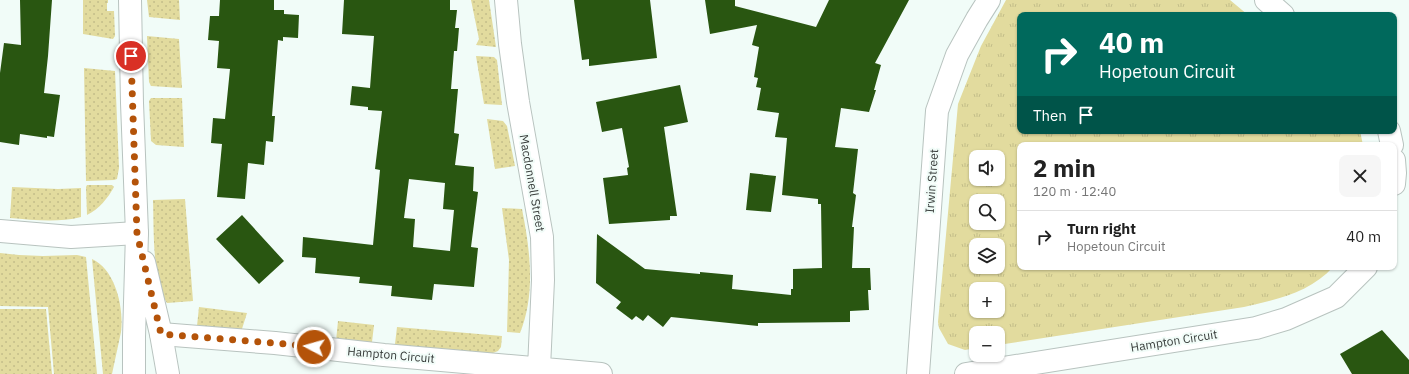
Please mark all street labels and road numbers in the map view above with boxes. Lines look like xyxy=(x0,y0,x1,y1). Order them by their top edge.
street label: Macdonnell Street xyxy=(517,133,548,233)
street label: Irwin Street xyxy=(922,148,941,213)
street label: Hampton Circuit xyxy=(1129,326,1218,355)
street label: Hampton Circuit xyxy=(347,343,435,366)

